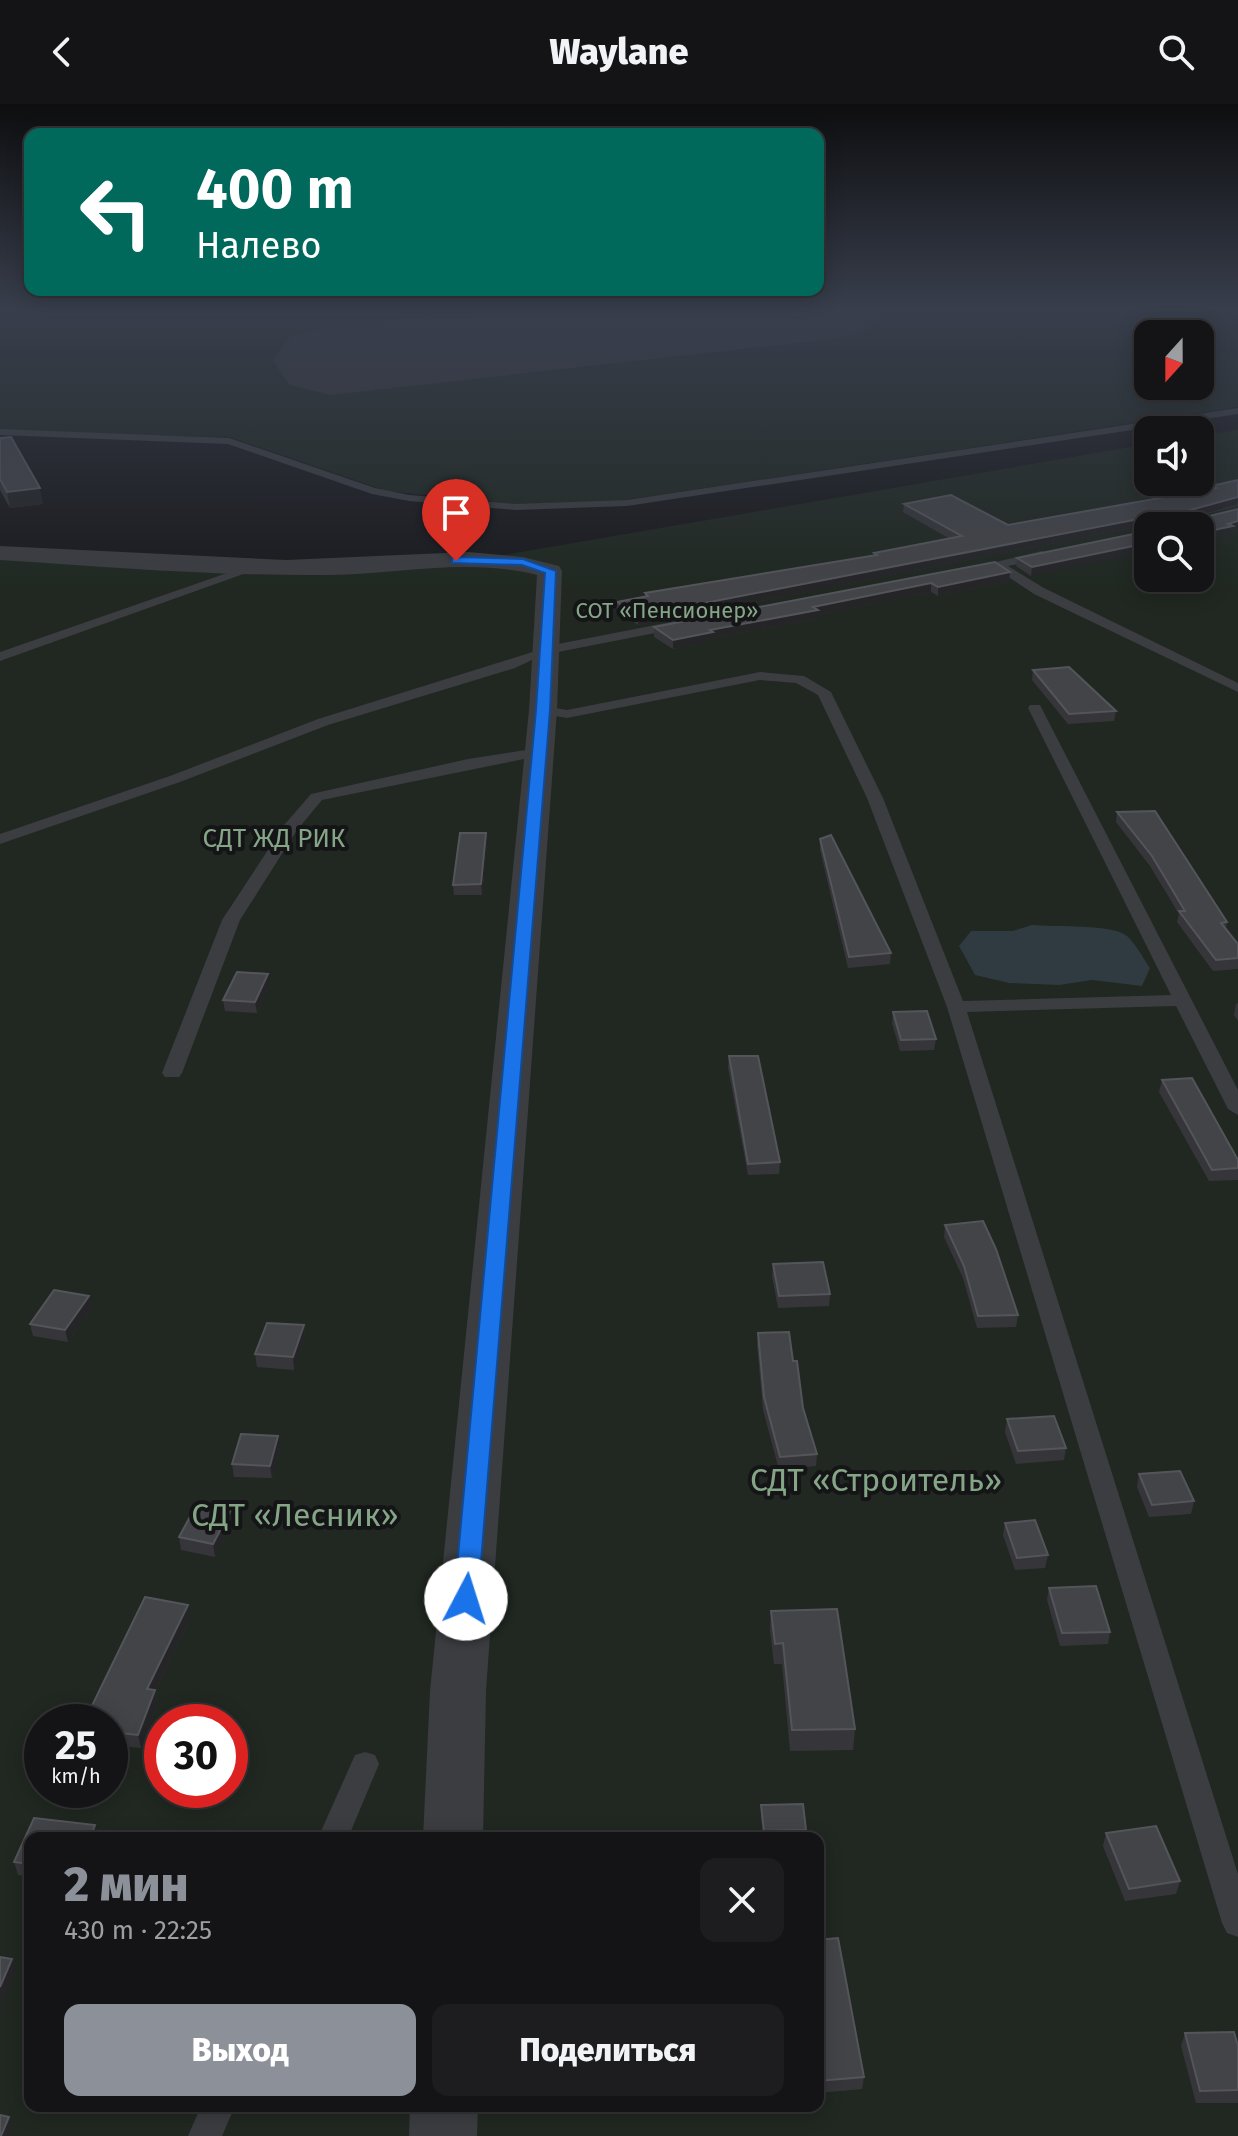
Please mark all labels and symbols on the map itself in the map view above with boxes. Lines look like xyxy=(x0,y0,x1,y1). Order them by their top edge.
north arrow xyxy=(1134,320,1214,400)
pin xyxy=(422,479,490,561)
park label: СОТ «Пенсионер» xyxy=(576,597,758,624)
park label: СДТ ЖД РИК xyxy=(203,823,346,854)
park label: СДТ «Строитель» xyxy=(750,1461,1002,1499)
park label: СДТ «Лесник» xyxy=(191,1496,399,1534)
position arrow xyxy=(424,1557,508,1641)
speed limit sign: 30 xyxy=(144,1704,248,1808)

